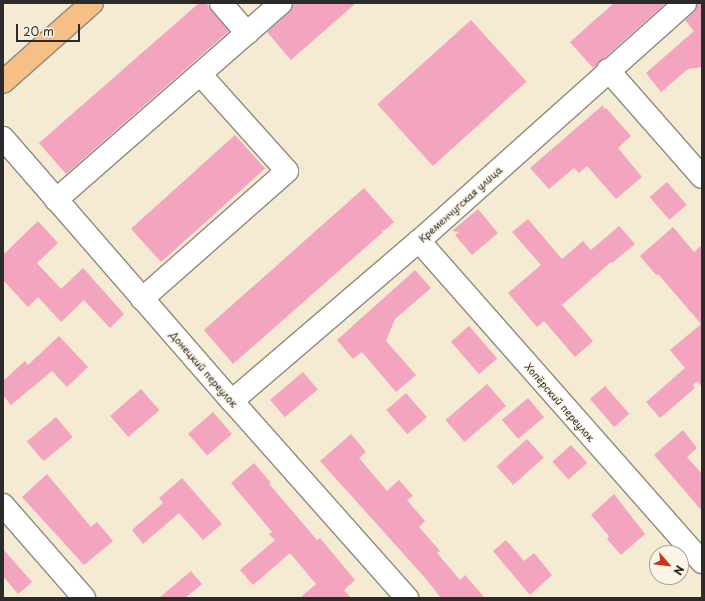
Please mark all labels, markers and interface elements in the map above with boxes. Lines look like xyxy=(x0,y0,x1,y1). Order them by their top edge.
scale bar xyxy=(18,16,82,42)
text: 20 m xyxy=(23,22,54,40)
street label: Кременчугская улица xyxy=(416,163,504,245)
street label: Донецкий переулок xyxy=(168,329,240,409)
street label: Хопёрский переулок xyxy=(523,360,597,444)
north arrow xyxy=(649,545,689,585)
text: N xyxy=(670,563,689,578)

